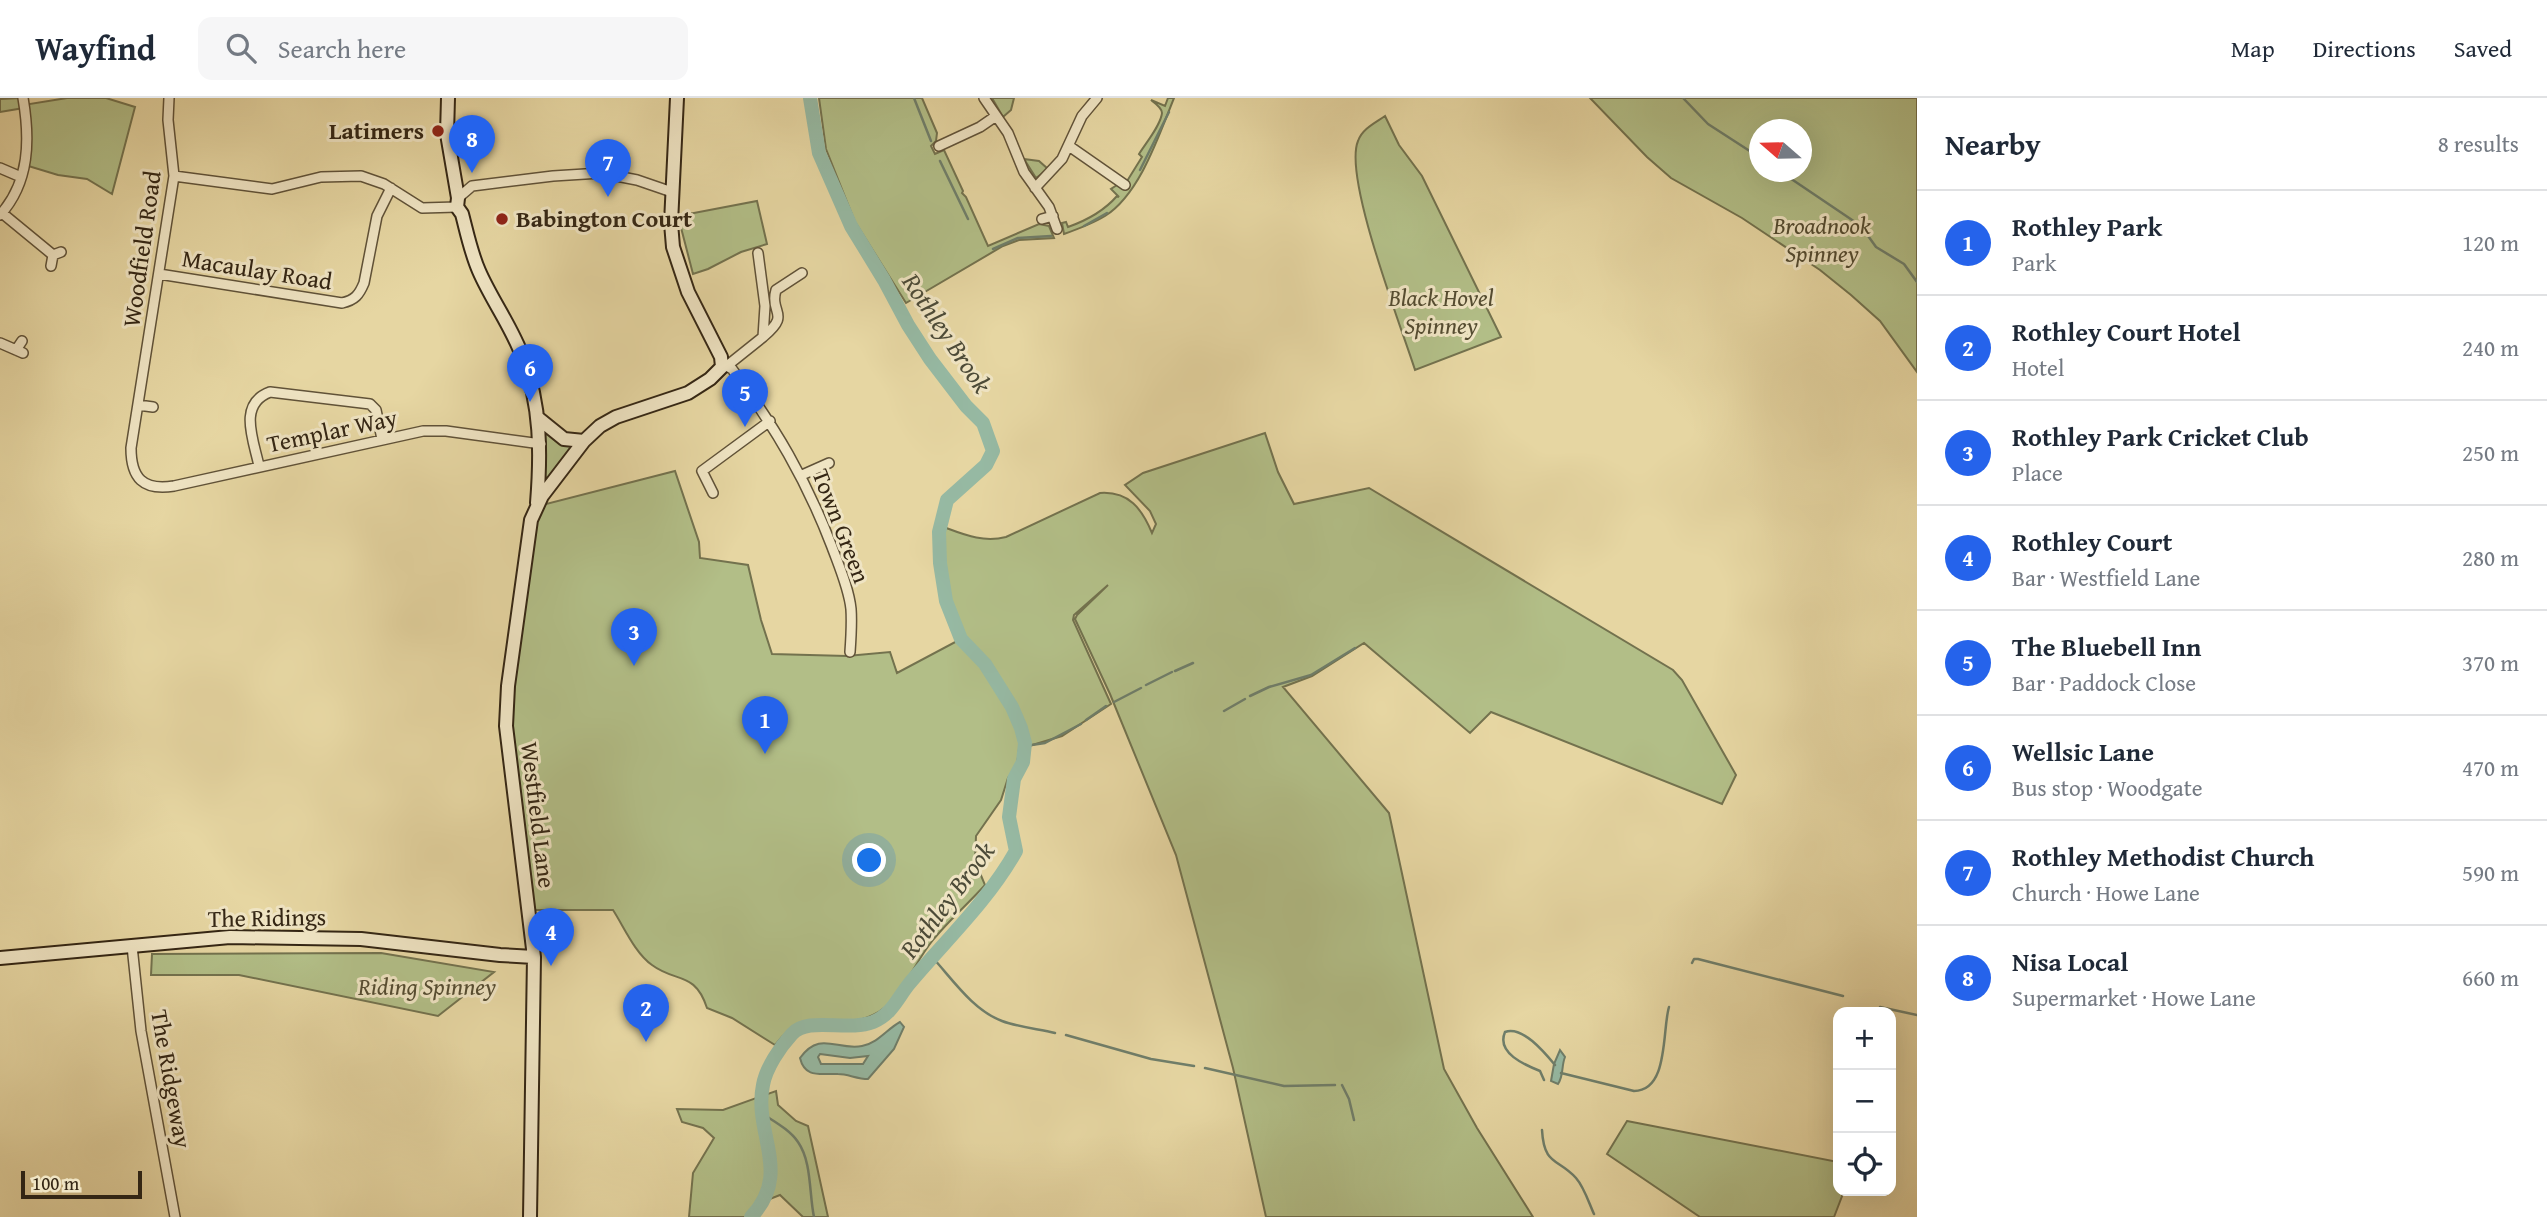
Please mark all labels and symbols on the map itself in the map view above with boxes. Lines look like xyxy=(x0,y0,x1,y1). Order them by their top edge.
place label: Latimers xyxy=(329,113,424,148)
pin: 8 xyxy=(449,115,495,173)
north arrow xyxy=(1749,119,1812,182)
marker: Latimers xyxy=(430,123,446,139)
pin: 7 xyxy=(585,139,631,197)
street label: Woodfield Road xyxy=(113,168,170,329)
place label: Babington Court xyxy=(516,201,692,236)
park label: Broadnook Spinney xyxy=(1772,208,1871,271)
marker: Babington Court xyxy=(494,211,510,227)
street label: Macaulay Road xyxy=(180,240,335,299)
water label: Rothley Brook xyxy=(892,264,1002,401)
park label: Black Hovel Spinney xyxy=(1387,280,1494,343)
pin: 6 xyxy=(507,344,553,402)
pin: 5 xyxy=(722,369,768,427)
street label: Templar Way xyxy=(264,400,400,461)
street label: Town Green xyxy=(804,464,879,589)
pin: 3 xyxy=(611,608,657,666)
pin: 1 xyxy=(742,696,788,754)
street label: Westfield Lane xyxy=(512,740,565,890)
water label: Rothley Brook xyxy=(889,833,1004,967)
your location xyxy=(852,843,886,877)
street label: The Ridings xyxy=(207,899,327,936)
pin: 4 xyxy=(528,908,574,966)
park label: Riding Spinney xyxy=(357,969,496,1004)
pin: 2 xyxy=(623,984,669,1042)
street label: The Ridgeway xyxy=(142,1007,201,1151)
scale bar xyxy=(21,1168,142,1200)

